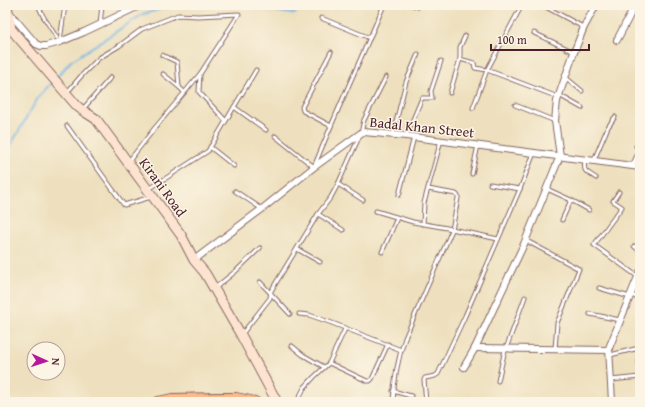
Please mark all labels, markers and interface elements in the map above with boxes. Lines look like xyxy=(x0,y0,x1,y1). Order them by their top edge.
scale bar xyxy=(491,26,589,52)
text: 100 m xyxy=(497,31,527,48)
street label: Badal Khan Street xyxy=(369,112,475,142)
street label: Kirani Road xyxy=(135,153,192,221)
north arrow xyxy=(26,341,66,381)
text: N xyxy=(48,357,64,366)

